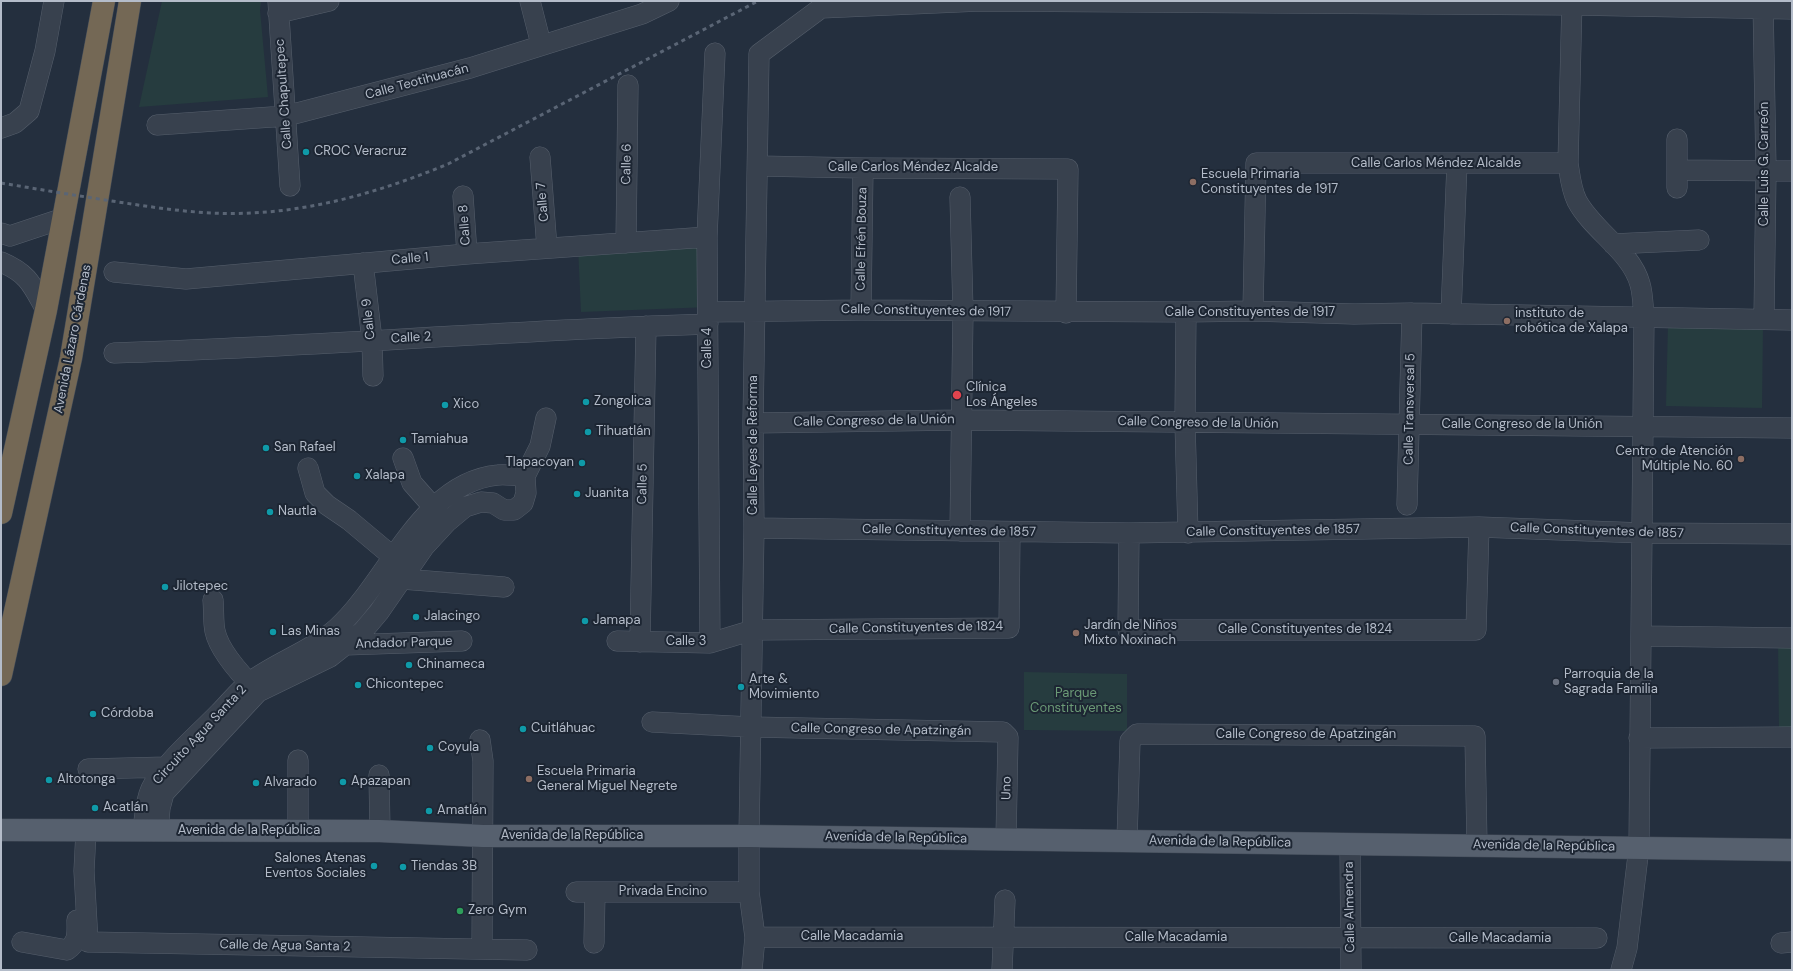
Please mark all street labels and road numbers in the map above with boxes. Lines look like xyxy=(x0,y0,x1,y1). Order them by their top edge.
street label: Calle Chapultepec xyxy=(272,38,296,150)
street label: Calle Teotihuacán xyxy=(364,61,470,103)
street label: Calle Luis G. Carreón xyxy=(1757,102,1773,226)
street label: Calle 6 xyxy=(619,143,635,185)
street label: Calle Carlos Méndez Alcalde xyxy=(1351,156,1521,172)
street label: Calle Carlos Méndez Alcalde xyxy=(828,160,998,176)
street label: Calle 7 xyxy=(533,181,553,223)
street label: Calle Efrén Bouza xyxy=(853,187,871,291)
street label: Calle 8 xyxy=(456,204,474,246)
street label: Calle 1 xyxy=(391,250,429,268)
street label: Avenida Lázaro Cárdenas xyxy=(51,263,95,415)
street label: Calle 9 xyxy=(359,298,379,340)
street label: Calle Constituyentes de 1917 xyxy=(841,302,1011,320)
street label: Calle Constituyentes de 1917 xyxy=(1165,305,1335,321)
street label: Calle 4 xyxy=(700,328,716,368)
street label: Calle 2 xyxy=(390,329,432,347)
street label: Calle Transversal 5 xyxy=(1401,353,1419,465)
street label: Calle Leyes de Reforma xyxy=(746,375,762,515)
street label: Calle Congreso de la Unión xyxy=(793,412,955,430)
street label: Calle Congreso de la Unión xyxy=(1117,414,1279,432)
street label: Calle Congreso de la Unión xyxy=(1441,417,1603,433)
street label: Calle 5 xyxy=(635,463,651,505)
street label: Calle Constituyentes de 1857 xyxy=(1510,520,1684,542)
street label: Calle Constituyentes de 1857 xyxy=(862,522,1036,540)
street label: Calle Constituyentes de 1857 xyxy=(1186,522,1360,540)
street label: Calle Constituyentes de 1824 xyxy=(829,619,1003,637)
street label: Calle Constituyentes de 1824 xyxy=(1218,622,1392,638)
street label: Andador Parque xyxy=(355,634,453,652)
street label: Calle 3 xyxy=(666,634,706,650)
street label: Circuito Agua Santa 2 xyxy=(150,682,250,788)
street label: Calle Congreso de Apatzingán xyxy=(791,721,971,739)
street label: Calle Congreso de Apatzingán xyxy=(1216,727,1396,743)
street label: Uno xyxy=(999,776,1015,800)
street label: Avenida de la República xyxy=(178,823,320,839)
street label: Avenida de la República xyxy=(501,828,643,844)
street label: Avenida de la República xyxy=(825,829,967,847)
street label: Avenida de la República xyxy=(1149,833,1291,851)
street label: Avenida de la República xyxy=(1473,837,1615,855)
street label: Calle Almendra xyxy=(1341,861,1359,953)
street label: Privada Encino xyxy=(619,884,707,900)
street label: Calle Macadamia xyxy=(801,929,903,945)
street label: Calle Macadamia xyxy=(1125,930,1227,946)
street label: Calle Macadamia xyxy=(1449,931,1551,947)
street label: Calle de Agua Santa 2 xyxy=(219,937,351,955)

